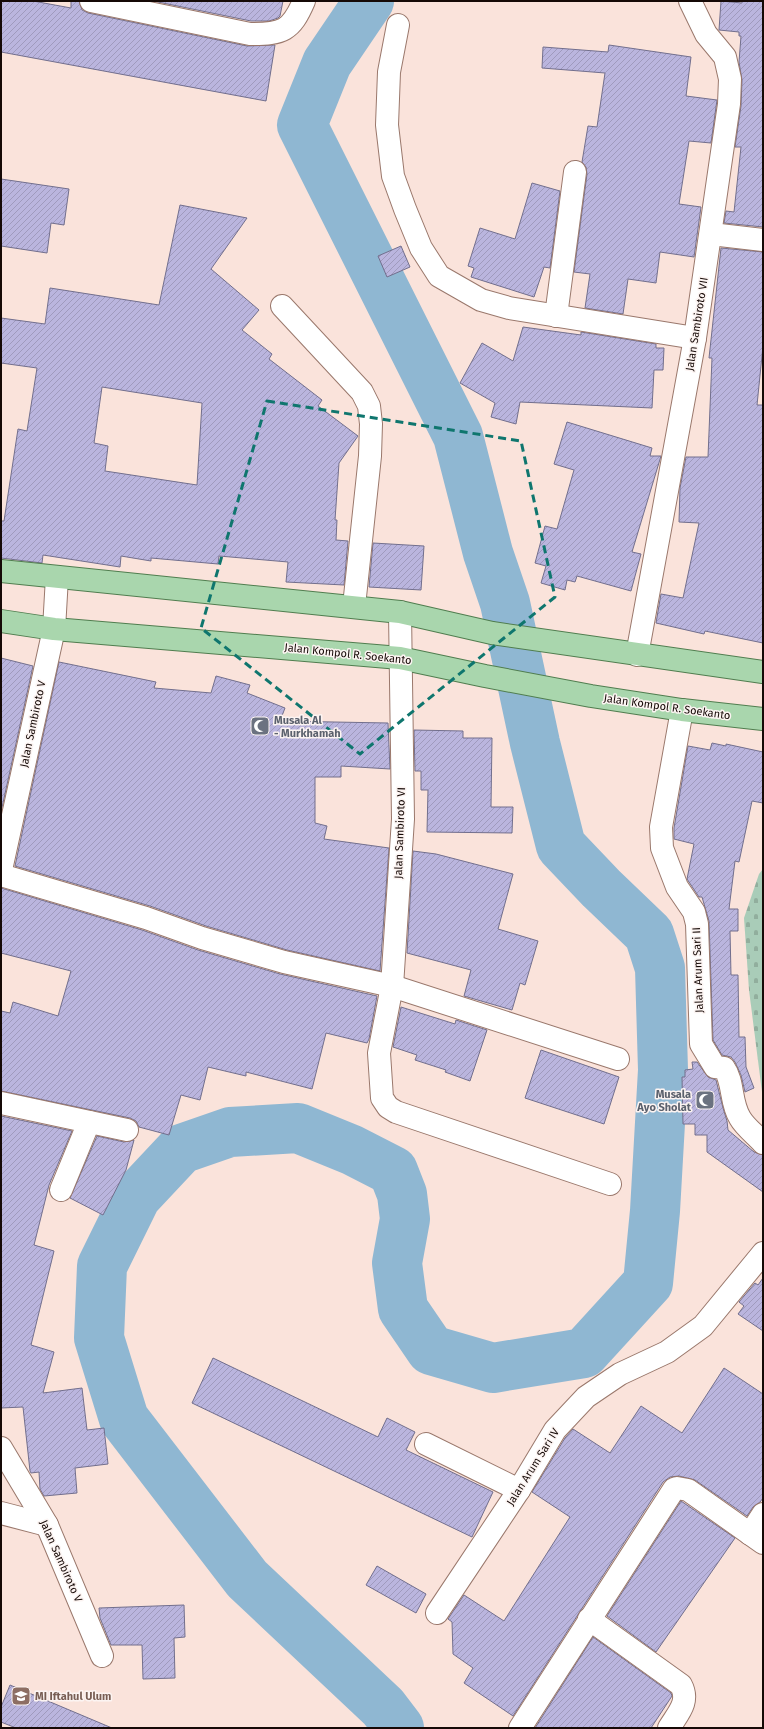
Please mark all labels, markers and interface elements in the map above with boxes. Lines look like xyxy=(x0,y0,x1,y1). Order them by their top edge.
street label: Jalan Sambiroto VII xyxy=(683,276,711,372)
street label: Jalan Kompol R. Soekanto xyxy=(284,641,412,667)
street label: Jalan Sambiroto V xyxy=(17,679,49,769)
street label: Jalan Kompol R. Soekanto xyxy=(603,692,731,722)
place label: Musala Al - Murkhamah xyxy=(274,714,341,740)
mosque icon: Musala Al - Murkhamah xyxy=(249,715,271,737)
street label: Jalan Sambiroto VI xyxy=(392,787,408,879)
street label: Jalan Arum Sari II xyxy=(690,927,706,1013)
place label: Musala Ayo Sholat xyxy=(636,1088,692,1114)
mosque icon: Musala Ayo Sholat xyxy=(694,1089,716,1111)
street label: Jalan Arum Sari IV xyxy=(504,1425,562,1508)
street label: Jalan Sambiroto V xyxy=(37,1518,85,1605)
school or university icon: MI Iftahul Ulum xyxy=(10,1685,32,1707)
place label: MI Iftahul Ulum xyxy=(35,1690,111,1703)

